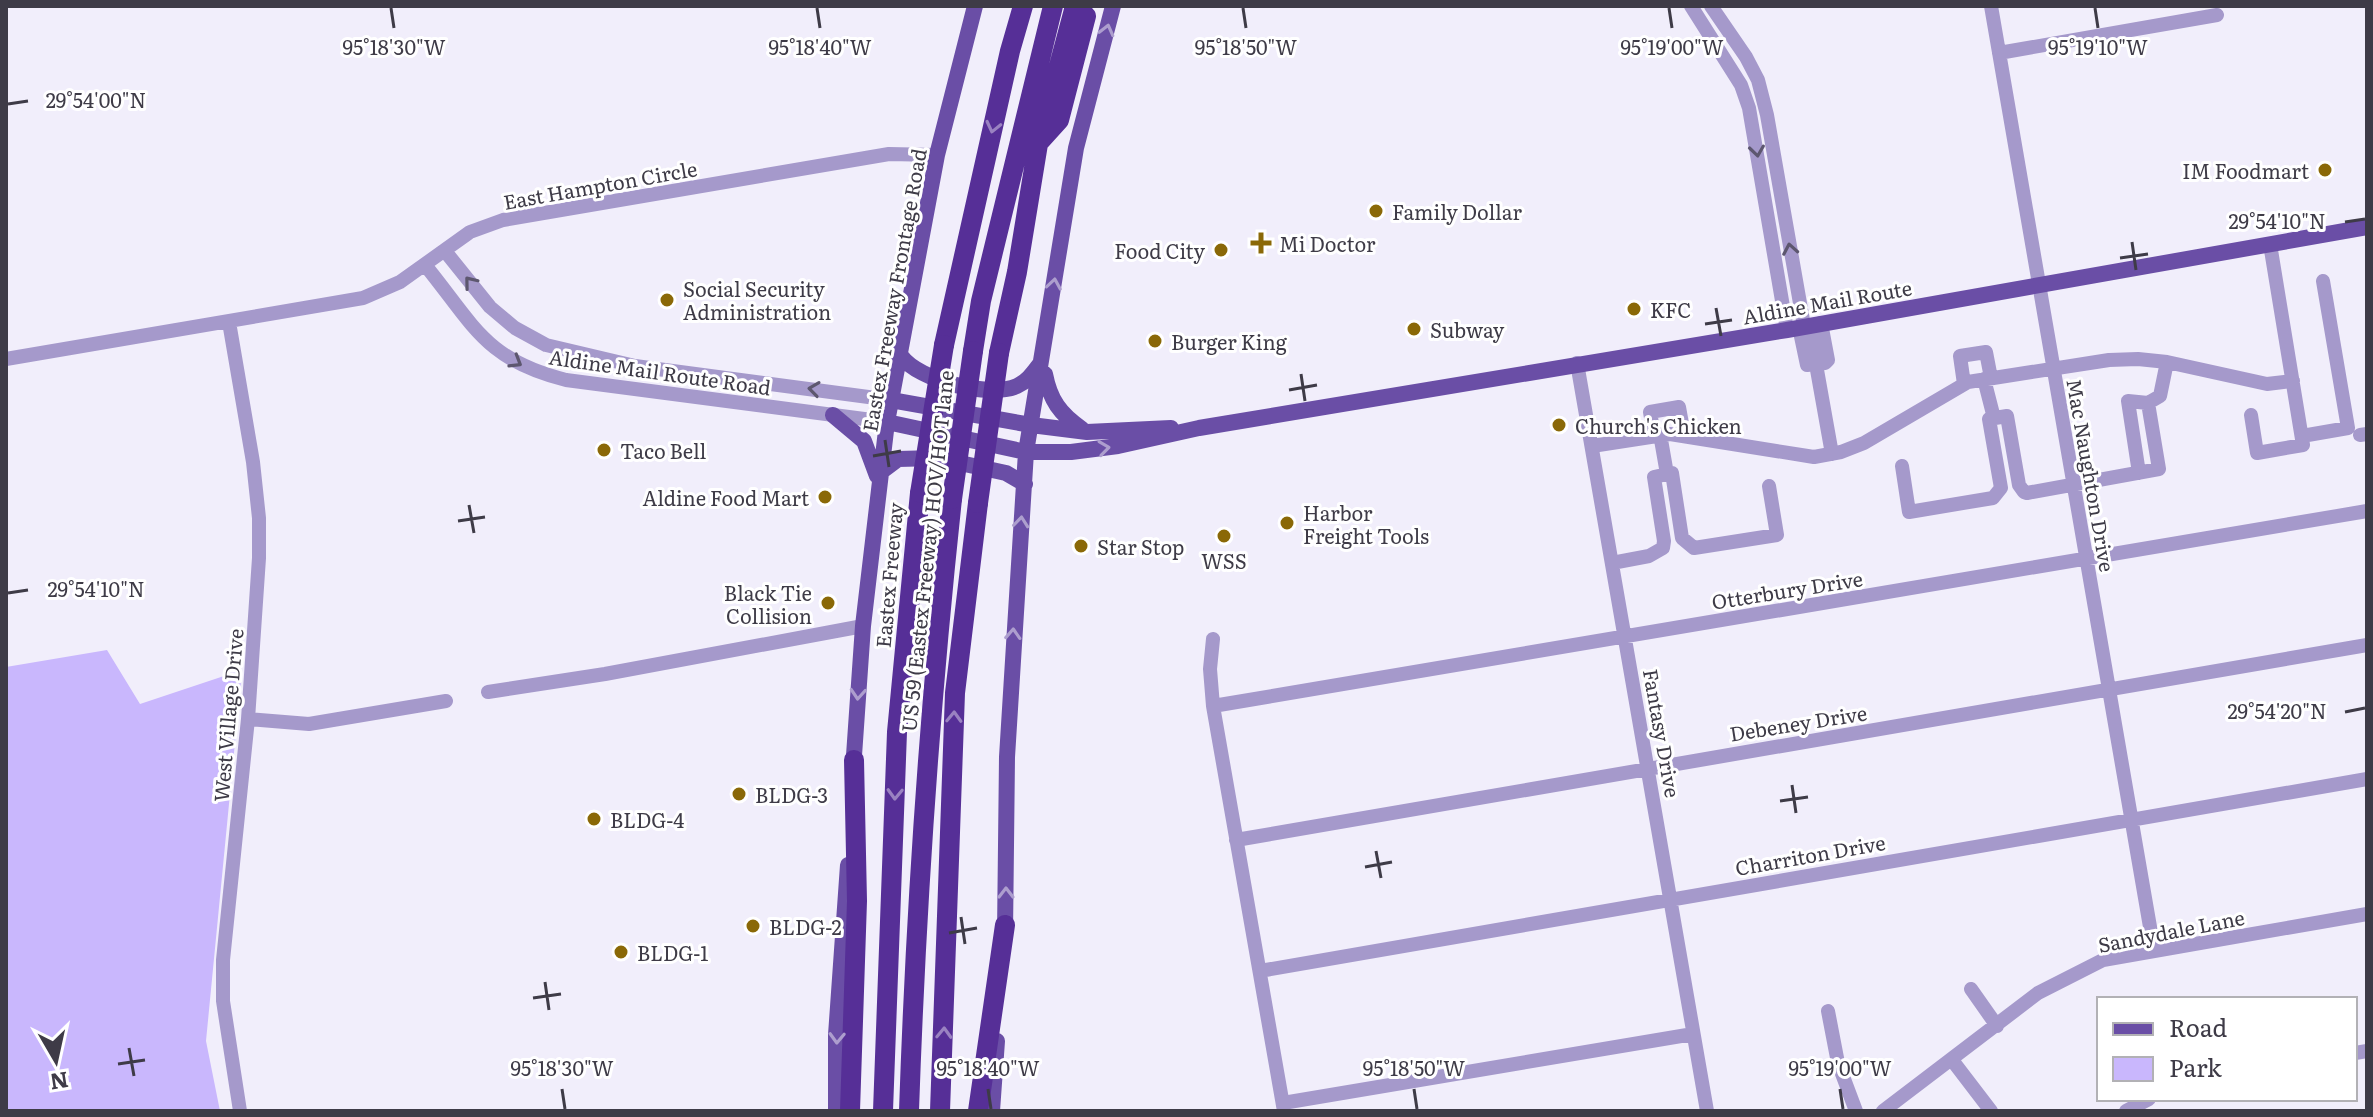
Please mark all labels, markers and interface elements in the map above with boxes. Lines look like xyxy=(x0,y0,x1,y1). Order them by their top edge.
one-way arrow xyxy=(1097,23,1114,37)
text: 95°18'30"W xyxy=(342,31,446,61)
text: 95°18'40"W xyxy=(768,31,872,61)
text: 95°18'50"W xyxy=(1195,31,1297,61)
text: 95°19'00"W xyxy=(1620,31,1724,61)
text: 95°19'10"W xyxy=(2048,31,2148,61)
text: 29°54'00"N xyxy=(46,84,146,114)
one-way arrow xyxy=(985,120,1002,134)
one-way arrow xyxy=(1748,144,1765,158)
street label: Eastex Freeway Frontage Road xyxy=(853,146,933,434)
street label: East Hampton Circle xyxy=(501,152,699,216)
place label: IM Foodmart xyxy=(2182,155,2309,185)
marker: IM Foodmart xyxy=(2316,161,2334,179)
place label: Family Dollar xyxy=(1392,196,1522,226)
marker: Family Dollar xyxy=(1367,202,1385,220)
text: 29°54'10"N xyxy=(2228,205,2326,235)
place label: Mi Doctor xyxy=(1279,228,1376,258)
marker: Mi Doctor xyxy=(1250,232,1272,254)
place label: Food City xyxy=(1114,235,1205,265)
marker: Food City xyxy=(1212,241,1230,259)
one-way arrow xyxy=(1782,243,1799,256)
street label: Aldine Mail Route xyxy=(1740,271,1914,331)
place label: Social Security Administration xyxy=(683,273,831,326)
one-way arrow xyxy=(465,277,480,291)
one-way arrow xyxy=(1045,277,1062,291)
marker: Social Security Administration xyxy=(658,291,676,309)
place label: KFC xyxy=(1650,294,1691,324)
marker: KFC xyxy=(1625,300,1643,318)
place label: Subway xyxy=(1430,314,1505,344)
marker: Subway xyxy=(1405,320,1423,338)
place label: Burger King xyxy=(1171,326,1288,356)
marker: Burger King xyxy=(1146,332,1164,350)
street label: Aldine Mail Route Road xyxy=(547,341,773,401)
one-way arrow xyxy=(507,352,521,367)
street label: US 59 (Eastex Freeway) HOV/HOT lane xyxy=(892,369,960,733)
street label: Mac Naughton Drive xyxy=(2060,376,2124,574)
one-way arrow xyxy=(807,381,821,398)
place label: Church's Chicken xyxy=(1575,410,1742,440)
marker: Church's Chicken xyxy=(1550,416,1568,434)
place label: Taco Bell xyxy=(620,435,707,465)
one-way arrow xyxy=(1097,440,1111,457)
marker: Taco Bell xyxy=(595,441,613,459)
place label: Aldine Food Mart xyxy=(642,482,809,512)
marker: Aldine Food Mart xyxy=(816,488,834,506)
place label: Harbor Freight Tools xyxy=(1303,497,1429,550)
street label: Eastex Freeway xyxy=(867,501,909,649)
marker: Harbor Freight Tools xyxy=(1278,514,1296,532)
one-way arrow xyxy=(1012,515,1029,528)
marker: WSS xyxy=(1215,527,1233,545)
place label: Star Stop xyxy=(1097,531,1184,561)
marker: Star Stop xyxy=(1072,537,1090,555)
place label: WSS xyxy=(1201,545,1247,575)
street label: Otterbury Drive xyxy=(1709,562,1865,616)
text: 29°54'10"N xyxy=(47,573,145,603)
place label: Black Tie Collision xyxy=(724,577,812,630)
marker: Black Tie Collision xyxy=(819,594,837,612)
street label: West Village Drive xyxy=(204,627,250,803)
one-way arrow xyxy=(1005,627,1022,640)
street label: Fantasy Drive xyxy=(1637,666,1689,800)
one-way arrow xyxy=(850,688,867,701)
text: 29°54'20"N xyxy=(2227,695,2327,725)
street label: Debeney Drive xyxy=(1727,696,1869,748)
one-way arrow xyxy=(946,710,963,723)
place label: BLDG-3 xyxy=(755,779,828,809)
marker: BLDG-3 xyxy=(730,785,748,803)
one-way arrow xyxy=(887,788,904,801)
place label: BLDG-4 xyxy=(610,804,684,834)
marker: BLDG-4 xyxy=(585,810,603,828)
street label: Charriton Drive xyxy=(1733,826,1887,882)
one-way arrow xyxy=(997,886,1014,899)
street label: Sandydale Lane xyxy=(2095,901,2247,959)
place label: BLDG-2 xyxy=(769,911,842,941)
marker: BLDG-2 xyxy=(744,917,762,935)
place label: BLDG-1 xyxy=(637,937,708,967)
marker: BLDG-1 xyxy=(612,943,630,961)
legend xyxy=(2097,997,2357,1101)
text: Road xyxy=(2169,1009,2228,1044)
north arrow xyxy=(16,1021,96,1101)
one-way arrow xyxy=(935,1026,952,1039)
one-way arrow xyxy=(828,1032,845,1045)
text: Park xyxy=(2169,1049,2222,1084)
text: 95°18'30"W xyxy=(510,1052,614,1082)
text: 95°18'40"W xyxy=(936,1052,1040,1082)
text: 95°18'50"W xyxy=(1363,1052,1465,1082)
text: 95°19'00"W xyxy=(1788,1052,1892,1082)
text: N xyxy=(48,1064,71,1100)

